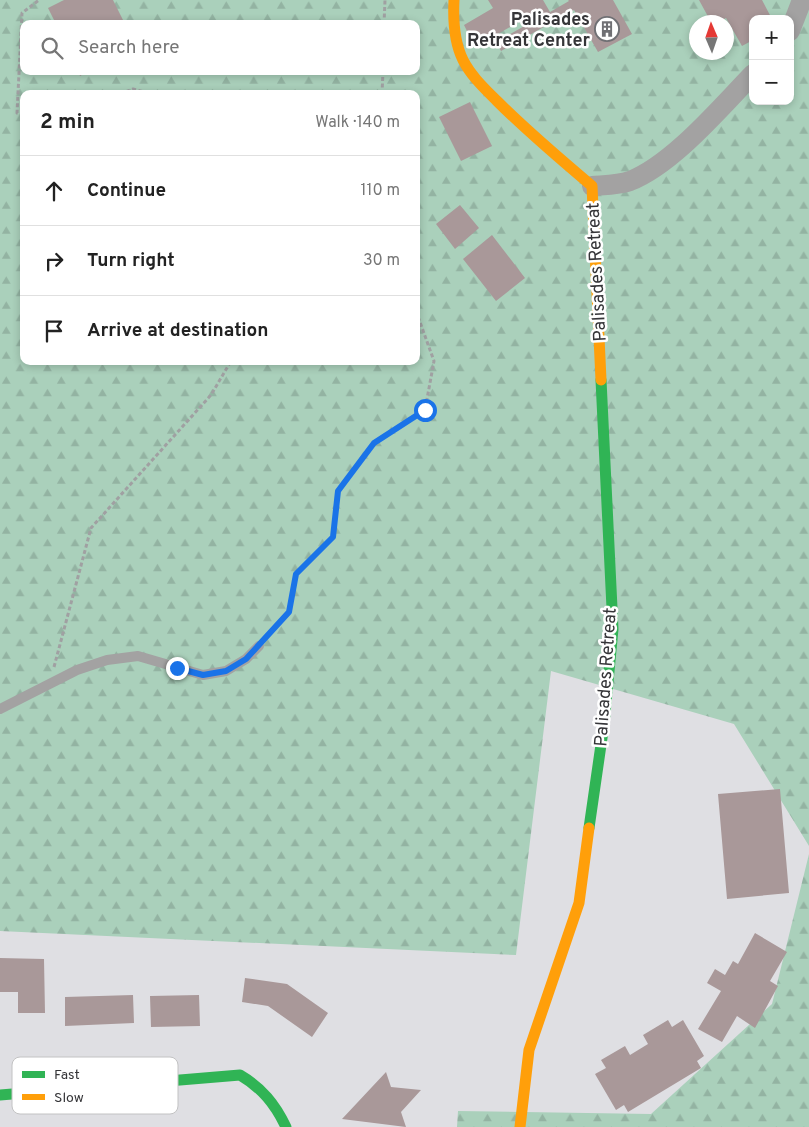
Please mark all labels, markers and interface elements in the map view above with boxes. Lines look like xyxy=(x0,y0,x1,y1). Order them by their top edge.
place label: Palisades Retreat Center xyxy=(467,9,590,53)
north arrow xyxy=(689,15,734,60)
map controls xyxy=(749,15,794,105)
button: + xyxy=(749,15,794,60)
building icon: Palisades Retreat Center xyxy=(594,16,620,42)
search box xyxy=(20,20,420,75)
icon: search xyxy=(38,34,66,62)
text: Search here xyxy=(78,36,180,60)
button: − xyxy=(749,60,794,105)
text: 2 min xyxy=(40,109,95,136)
text: Walk · 140 m xyxy=(315,113,400,133)
icon: ahead xyxy=(40,177,68,205)
text: Continue xyxy=(87,179,166,203)
text: 110 m xyxy=(360,181,400,201)
street label: Palisades Retreat xyxy=(582,202,613,342)
icon: right xyxy=(40,247,68,275)
text: Turn right xyxy=(87,249,175,273)
text: 30 m xyxy=(363,251,400,271)
icon: arrive xyxy=(40,317,68,345)
text: Arrive at destination xyxy=(87,319,268,343)
route start xyxy=(414,399,437,422)
street label: Palisades Retreat xyxy=(590,607,623,747)
route end xyxy=(166,657,189,680)
legend xyxy=(12,1057,178,1114)
text: Fast xyxy=(54,1067,80,1084)
text: Slow xyxy=(54,1090,84,1107)

